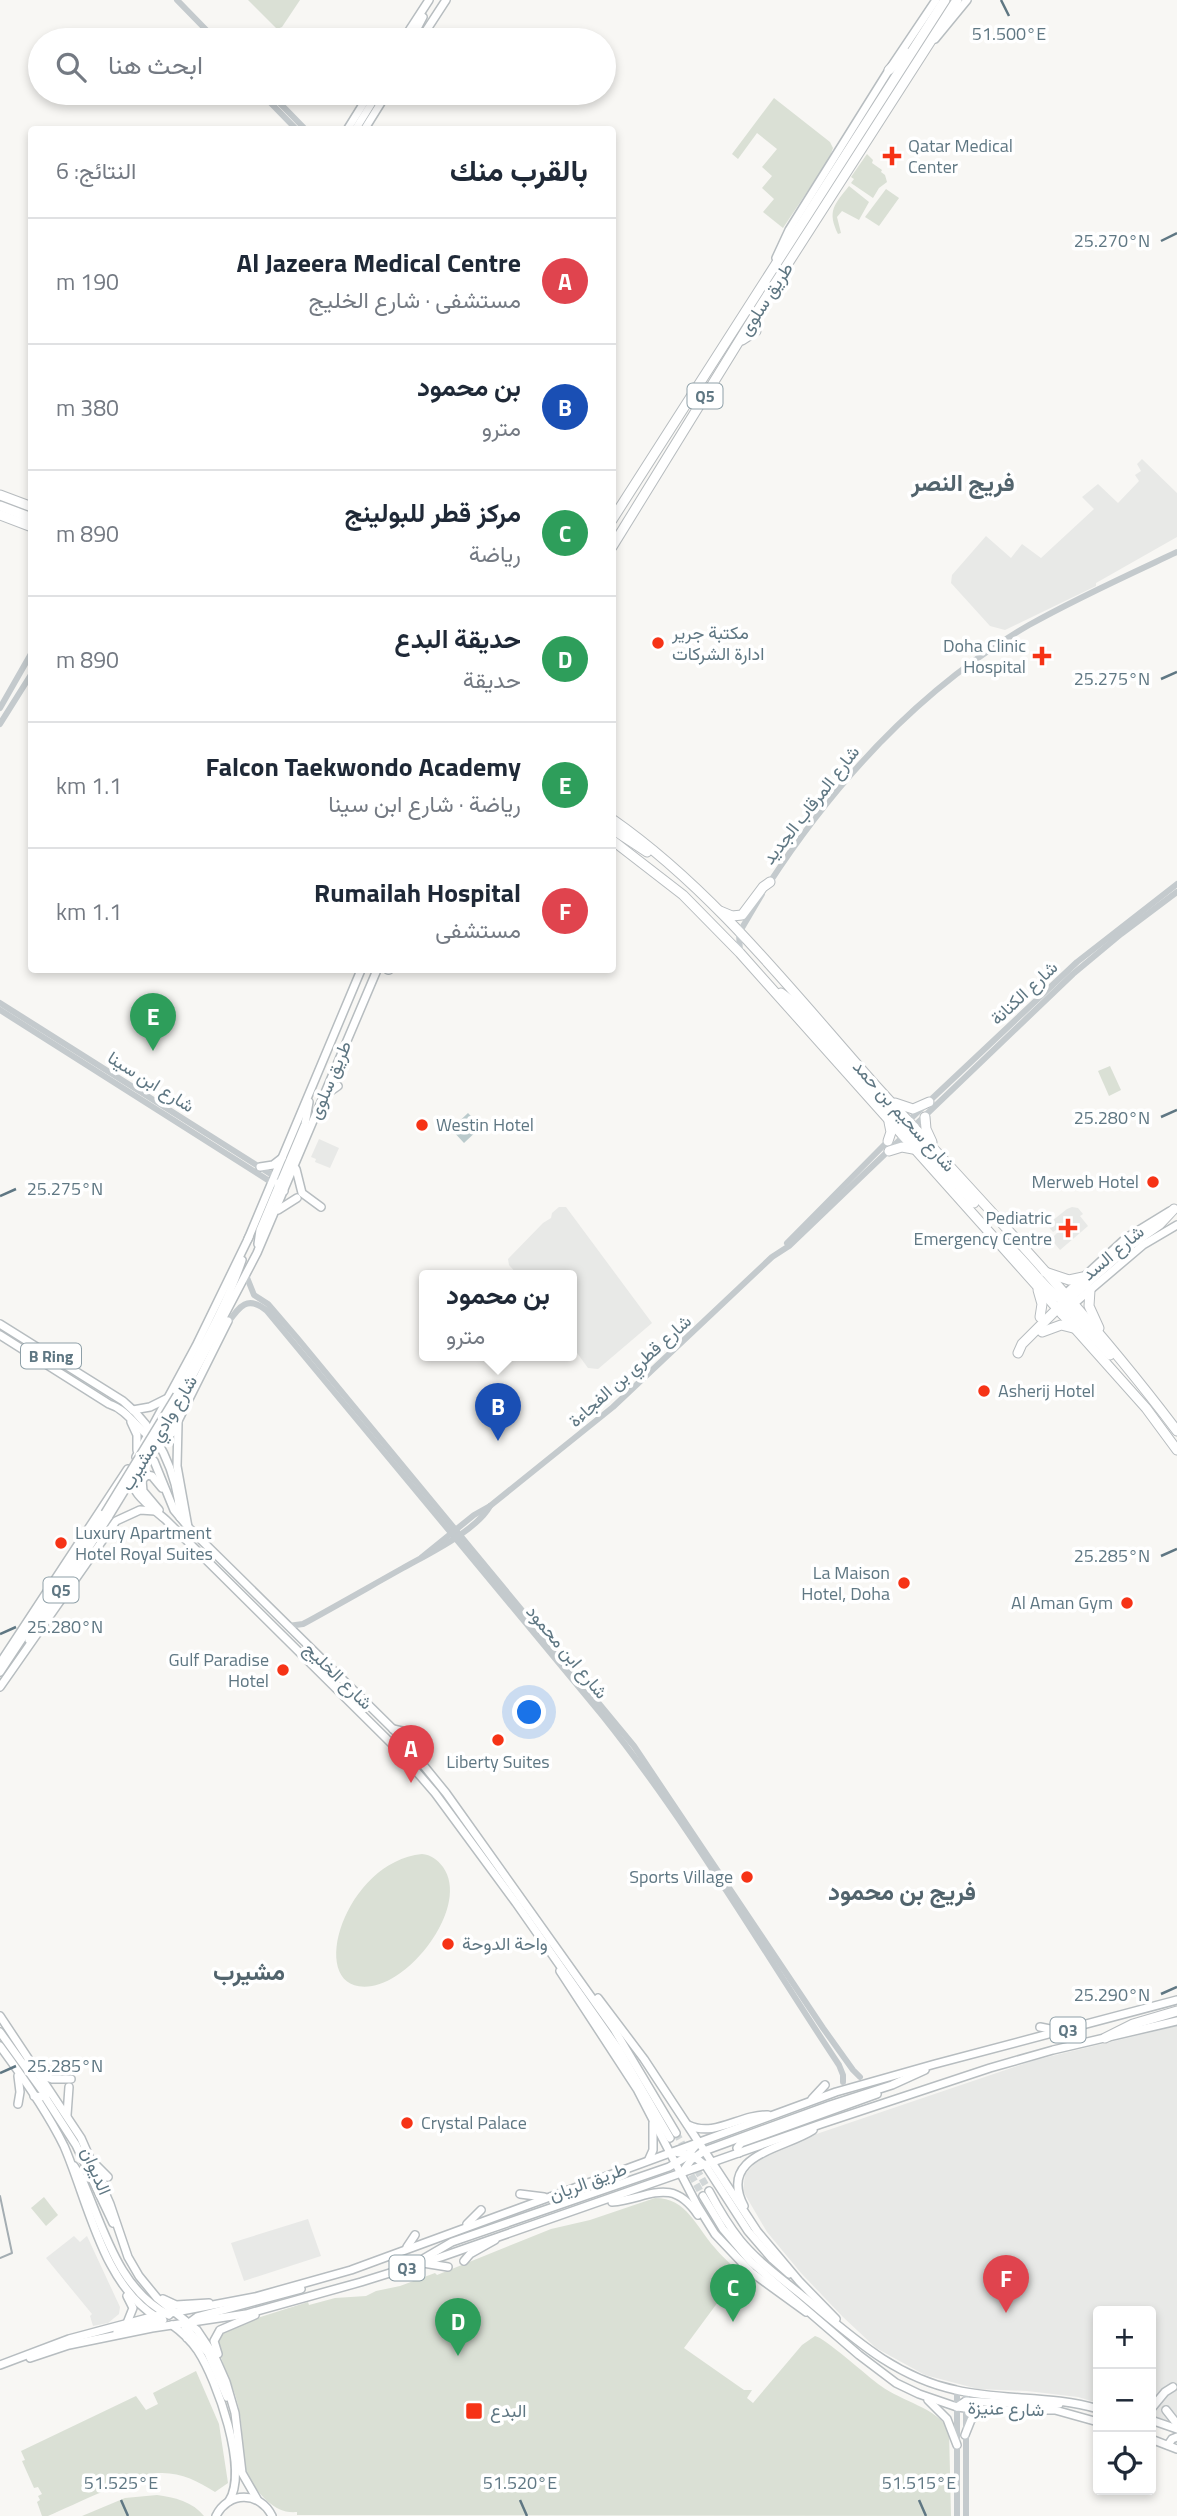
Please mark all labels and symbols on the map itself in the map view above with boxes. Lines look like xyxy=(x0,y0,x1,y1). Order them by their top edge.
text: 51.500°E xyxy=(972,20,1046,47)
place label: Qatar Medical Center xyxy=(908,132,1013,180)
marker: Qatar Medical Center xyxy=(882,146,902,166)
text: 25.270°N xyxy=(1074,227,1150,254)
street label: طريق سلوى xyxy=(732,257,799,341)
road number: Q5 xyxy=(688,384,722,408)
district label: فريج النصر xyxy=(910,464,1015,500)
place label: مكتبة جرير ادارة الشركات xyxy=(671,619,764,667)
place label: Doha Clinic Hospital xyxy=(943,632,1026,680)
marker: مكتبة جرير ادارة الشركات xyxy=(650,635,666,651)
marker: Doha Clinic Hospital xyxy=(1032,646,1052,666)
text: 25.275°N xyxy=(1074,665,1150,692)
street label: شارع المرقاب الجديد xyxy=(755,739,866,870)
street label: شارع الكنانة xyxy=(984,954,1064,1031)
pin: E xyxy=(130,993,176,1051)
street label: طريق سلوى xyxy=(301,1036,358,1123)
street label: شارع ابن سينا xyxy=(103,1044,200,1119)
street label: شارع سحيم بن حمد xyxy=(847,1054,962,1178)
text: 25.280°N xyxy=(1074,1104,1150,1131)
place label: Westin Hotel xyxy=(436,1111,534,1138)
marker: Westin Hotel xyxy=(414,1117,430,1133)
place label: Merweb Hotel xyxy=(1031,1168,1139,1195)
marker: Merweb Hotel xyxy=(1145,1174,1161,1190)
text: 25.275°N xyxy=(27,1175,103,1202)
place label: Pediatric Emergency Centre xyxy=(914,1204,1052,1252)
marker: Pediatric Emergency Centre xyxy=(1058,1218,1078,1238)
street label: شارع السد xyxy=(1076,1218,1150,1287)
street label: شارع قطري بن الفجاءة xyxy=(562,1308,699,1435)
road number: B Ring xyxy=(21,1344,81,1368)
street label: شارع وادي مشيرب xyxy=(113,1370,206,1497)
place label: Asherij Hotel xyxy=(998,1377,1095,1404)
pin: B xyxy=(475,1383,521,1441)
marker: Asherij Hotel xyxy=(976,1383,992,1399)
place label: Luxury Apartment Hotel Royal Suites xyxy=(75,1519,213,1567)
marker: Luxury Apartment Hotel Royal Suites xyxy=(53,1535,69,1551)
text: 25.285°N xyxy=(1074,1542,1150,1569)
place label: La Maison Hotel, Doha xyxy=(801,1559,890,1607)
marker: La Maison Hotel, Doha xyxy=(896,1575,912,1591)
road number: Q5 xyxy=(43,1578,78,1602)
place label: Al Aman Gym xyxy=(1011,1589,1113,1616)
marker: Al Aman Gym xyxy=(1119,1595,1135,1611)
street label: شارع ابن محمود xyxy=(520,1599,615,1705)
text: 25.280°N xyxy=(27,1613,103,1640)
street label: شارع الخليج xyxy=(298,1636,379,1716)
place label: Gulf Paradise Hotel xyxy=(169,1646,269,1694)
marker: Gulf Paradise Hotel xyxy=(275,1662,291,1678)
your location xyxy=(512,1695,546,1729)
pin: A xyxy=(388,1725,434,1783)
marker: Liberty Suites xyxy=(490,1732,506,1748)
place label: Liberty Suites xyxy=(446,1748,550,1775)
place label: Sports Village xyxy=(629,1863,733,1890)
marker: Sports Village xyxy=(739,1869,755,1885)
district label: فريج بن محمود xyxy=(828,1873,976,1909)
place label: واحة الدوحة xyxy=(462,1930,548,1957)
marker: واحة الدوحة xyxy=(440,1936,456,1952)
district label: مشيرب xyxy=(213,1953,285,1989)
text: 25.290°N xyxy=(1074,1981,1150,2008)
road number: Q3 xyxy=(1050,2018,1086,2042)
text: 25.285°N xyxy=(27,2052,103,2079)
place label: Crystal Palace xyxy=(421,2109,527,2136)
marker: Crystal Palace xyxy=(399,2115,415,2131)
street label: الديوان xyxy=(74,2143,119,2199)
street label: طريق الريان xyxy=(545,2155,630,2208)
pin: F xyxy=(983,2255,1029,2313)
road number: Q3 xyxy=(390,2256,424,2280)
pin: C xyxy=(710,2264,756,2322)
pin: D xyxy=(435,2298,481,2356)
street label: شارع عنيزة xyxy=(967,2394,1045,2423)
place label: البدع xyxy=(490,2397,526,2424)
marker: البدع xyxy=(464,2401,484,2421)
text: 51.525°E xyxy=(84,2469,158,2496)
text: 51.520°E xyxy=(483,2469,557,2496)
text: 51.515°E xyxy=(882,2469,956,2496)

